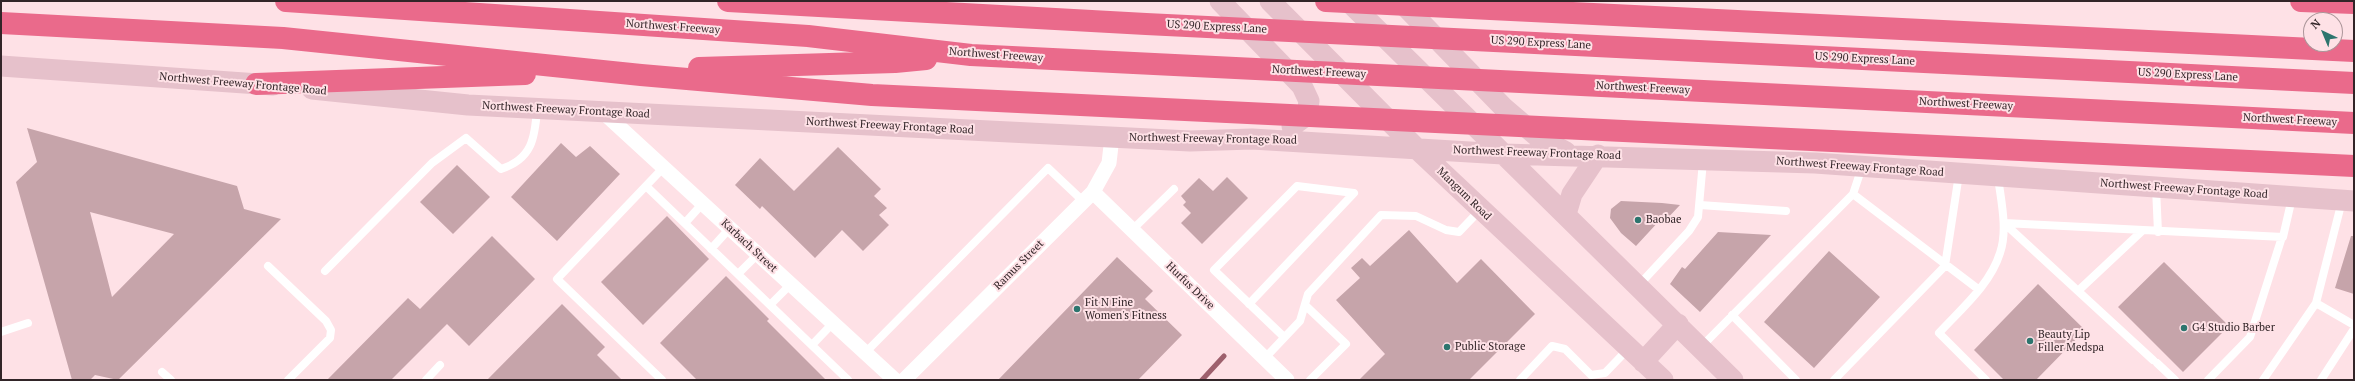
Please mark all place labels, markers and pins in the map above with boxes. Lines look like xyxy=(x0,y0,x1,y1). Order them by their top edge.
place label: Baobae xyxy=(1646,213,1681,227)
marker: Baobae xyxy=(1633,215,1643,225)
place label: Fit N Fine Women's Fitness xyxy=(1085,296,1167,322)
marker: Fit N Fine Women's Fitness xyxy=(1072,304,1082,314)
place label: G4 Studio Barber xyxy=(2192,321,2275,335)
marker: G4 Studio Barber xyxy=(2179,323,2189,333)
place label: Beauty Lip Filler Medspa xyxy=(2038,328,2104,354)
marker: Beauty Lip Filler Medspa xyxy=(2025,336,2035,346)
place label: Public Storage xyxy=(1455,340,1525,354)
marker: Public Storage xyxy=(1442,342,1452,352)

